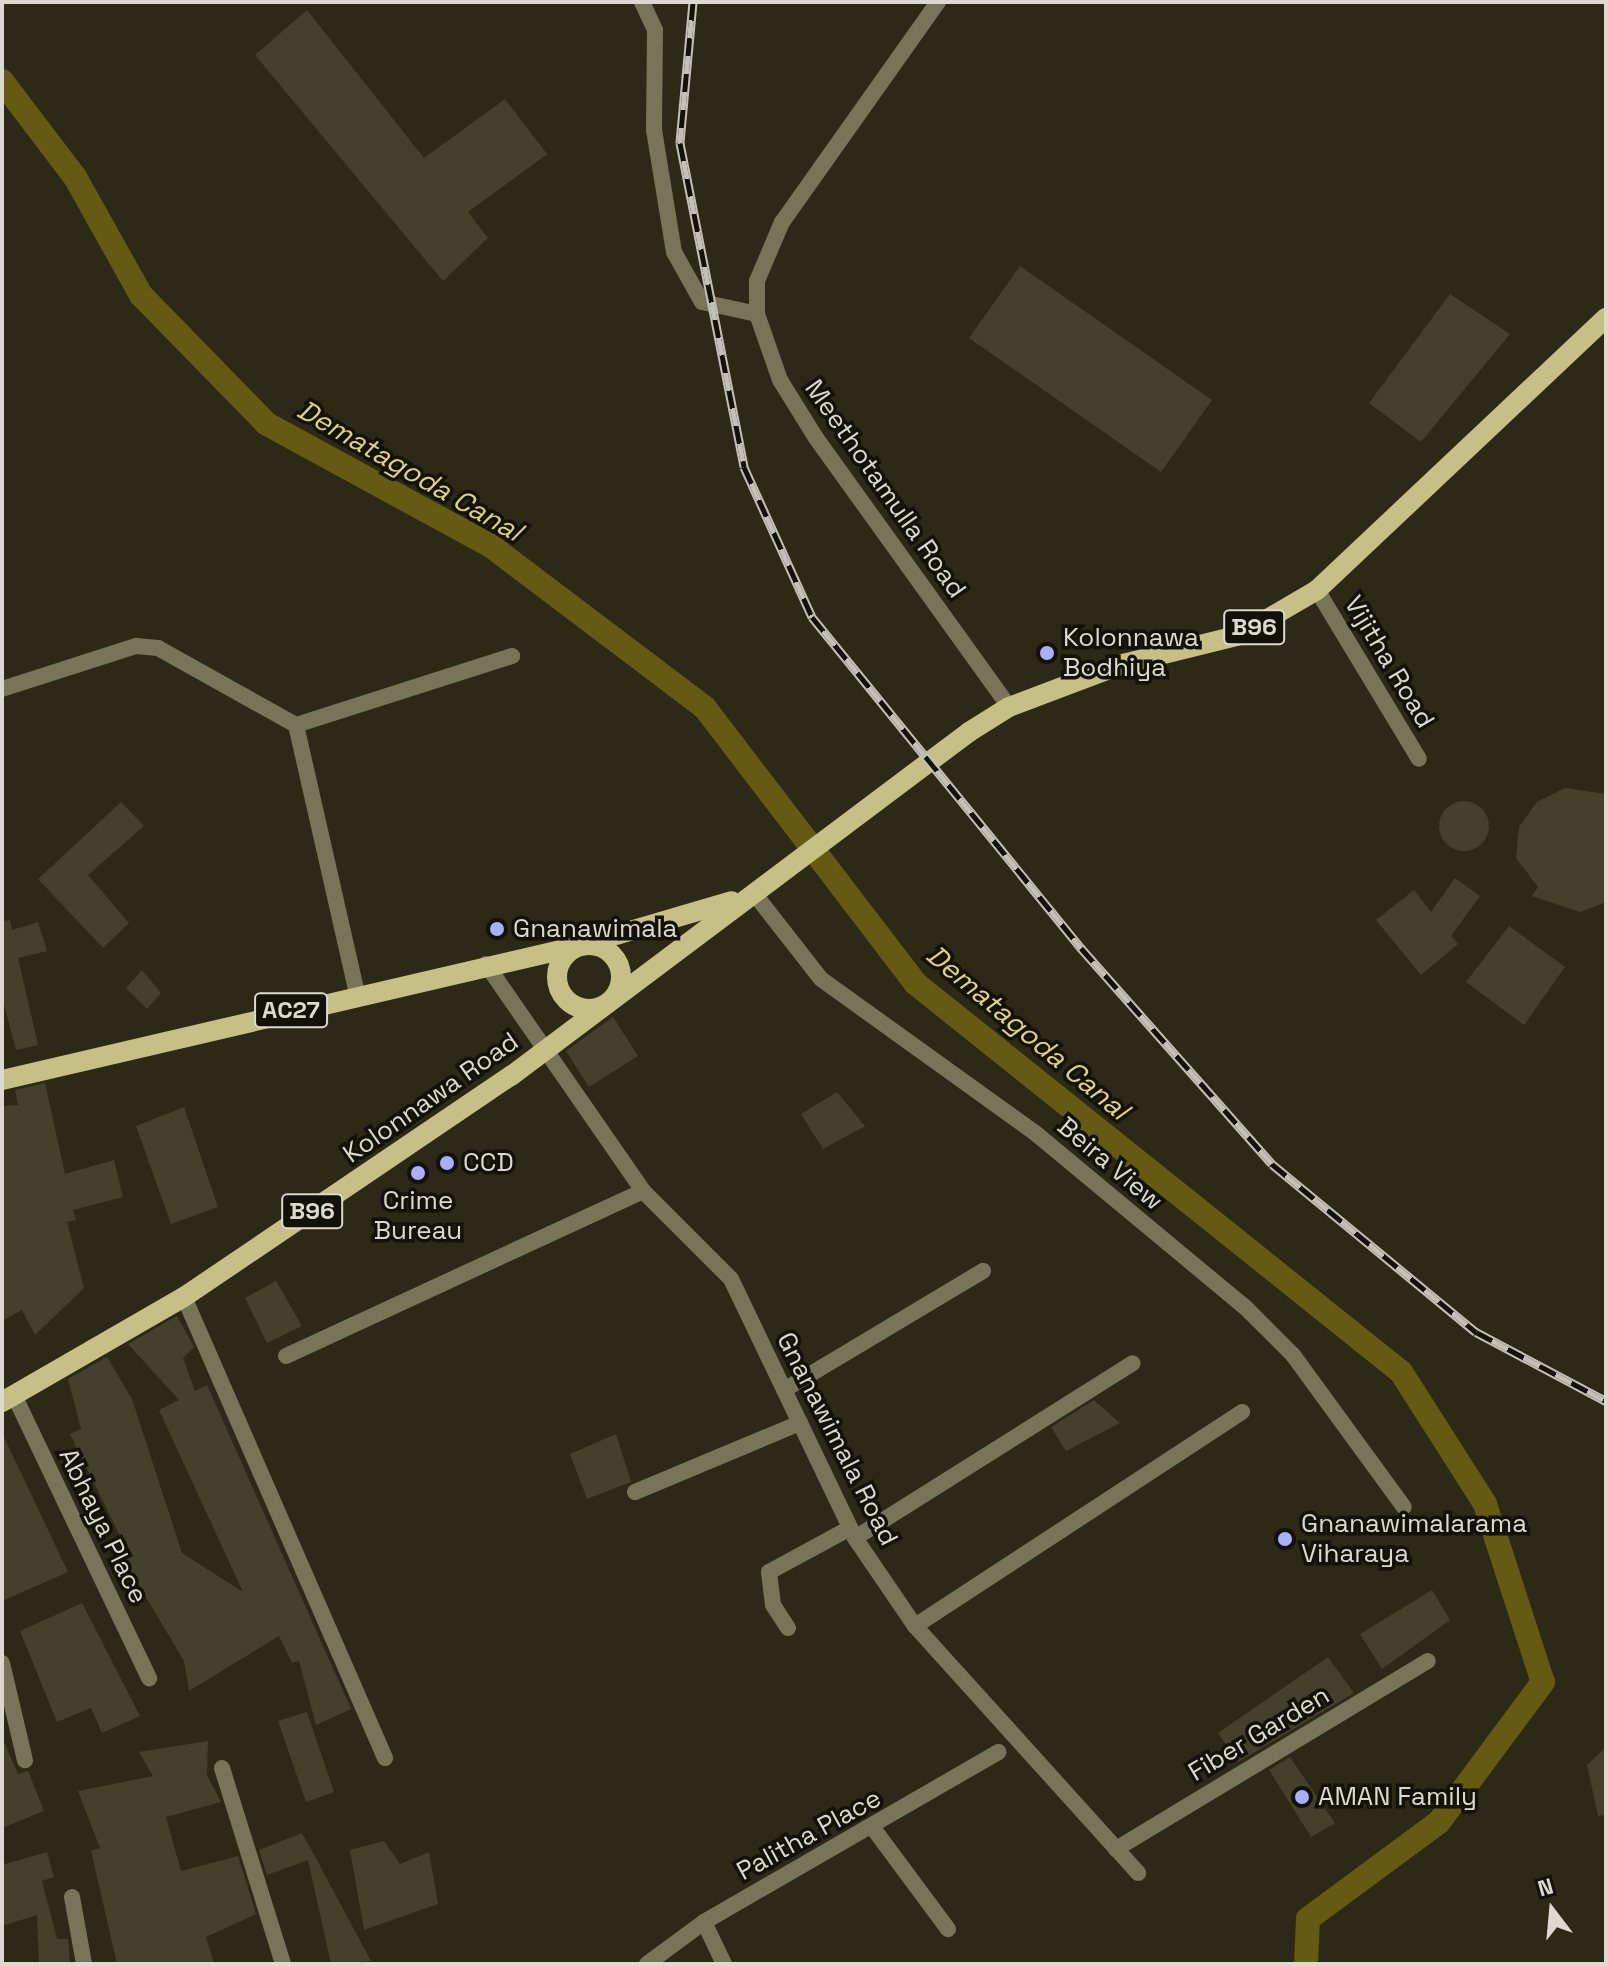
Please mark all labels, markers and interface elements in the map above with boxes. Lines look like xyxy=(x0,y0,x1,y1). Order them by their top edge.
street label: Meethotamulla Road xyxy=(798,374,972,604)
water label: Dematagoda Canal xyxy=(292,392,528,548)
street label: Vijitha Road xyxy=(1337,590,1441,734)
road number: B96 xyxy=(1222,607,1286,647)
place label: Kolonnawa Bodhiya xyxy=(1063,622,1199,684)
marker: Kolonnawa Bodhiya xyxy=(1038,644,1056,662)
place label: Gnanawimala xyxy=(513,913,678,945)
marker: Gnanawimala xyxy=(488,920,506,938)
water label: Dematagoda Canal xyxy=(920,938,1136,1126)
road number: AC27 xyxy=(253,990,329,1030)
street label: Kolonnawa Road xyxy=(337,1026,525,1170)
street label: Beira View xyxy=(1051,1111,1169,1217)
place label: CCD xyxy=(463,1147,514,1179)
marker: CCD xyxy=(438,1154,456,1172)
marker: Crime Bureau xyxy=(409,1164,427,1182)
place label: Crime Bureau xyxy=(374,1185,462,1246)
road number: B96 xyxy=(280,1191,344,1231)
street label: Gnanawimala Road xyxy=(770,1327,904,1551)
street label: Abhaya Place xyxy=(52,1443,154,1609)
place label: Gnanawimalarama Viharaya xyxy=(1301,1508,1527,1570)
marker: Gnanawimalarama Viharaya xyxy=(1276,1530,1294,1548)
street label: Fiber Garden xyxy=(1183,1680,1335,1788)
place label: AMAN Family xyxy=(1318,1781,1477,1813)
street label: Palitha Place xyxy=(731,1783,887,1887)
marker: AMAN Family xyxy=(1293,1788,1311,1806)
north arrow xyxy=(1512,1870,1592,1950)
text: N xyxy=(1534,1871,1556,1902)

